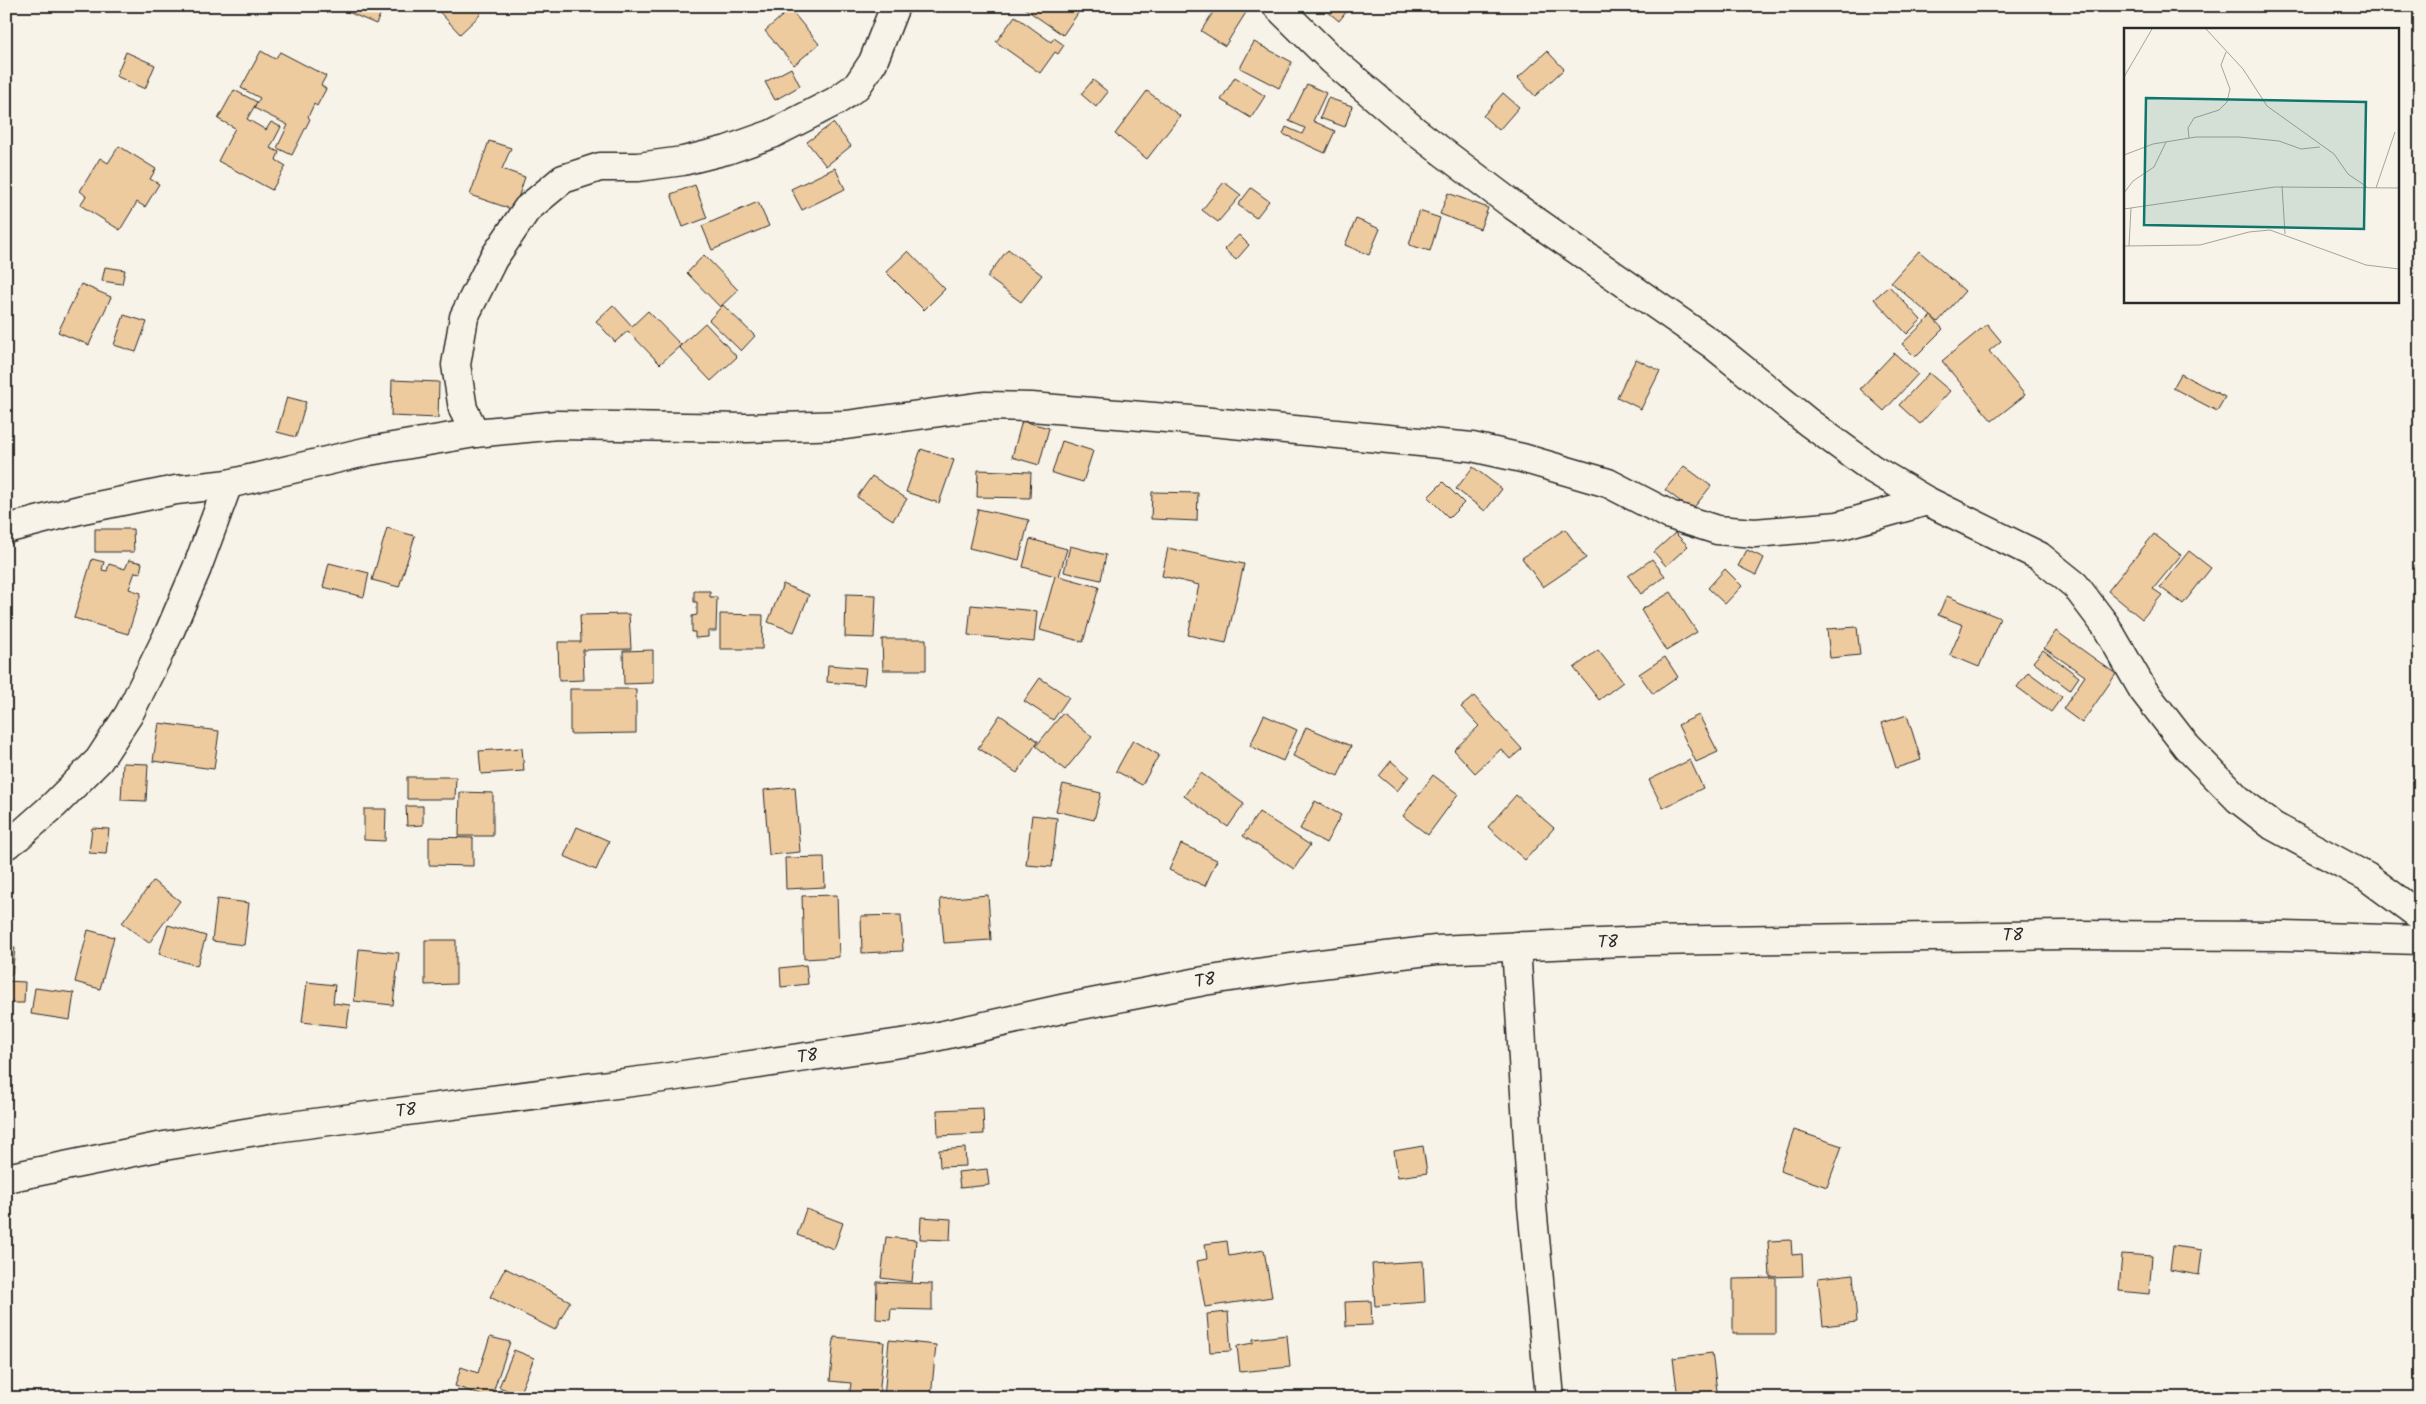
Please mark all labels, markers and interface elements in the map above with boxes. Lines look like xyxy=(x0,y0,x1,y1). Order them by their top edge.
inset map xyxy=(2124,28,2398,302)
street label: T8 xyxy=(2002,921,2024,950)
street label: T8 xyxy=(1597,928,1619,958)
street label: T8 xyxy=(1192,965,1218,997)
street label: T8 xyxy=(795,1041,820,1073)
street label: T8 xyxy=(394,1095,418,1127)

